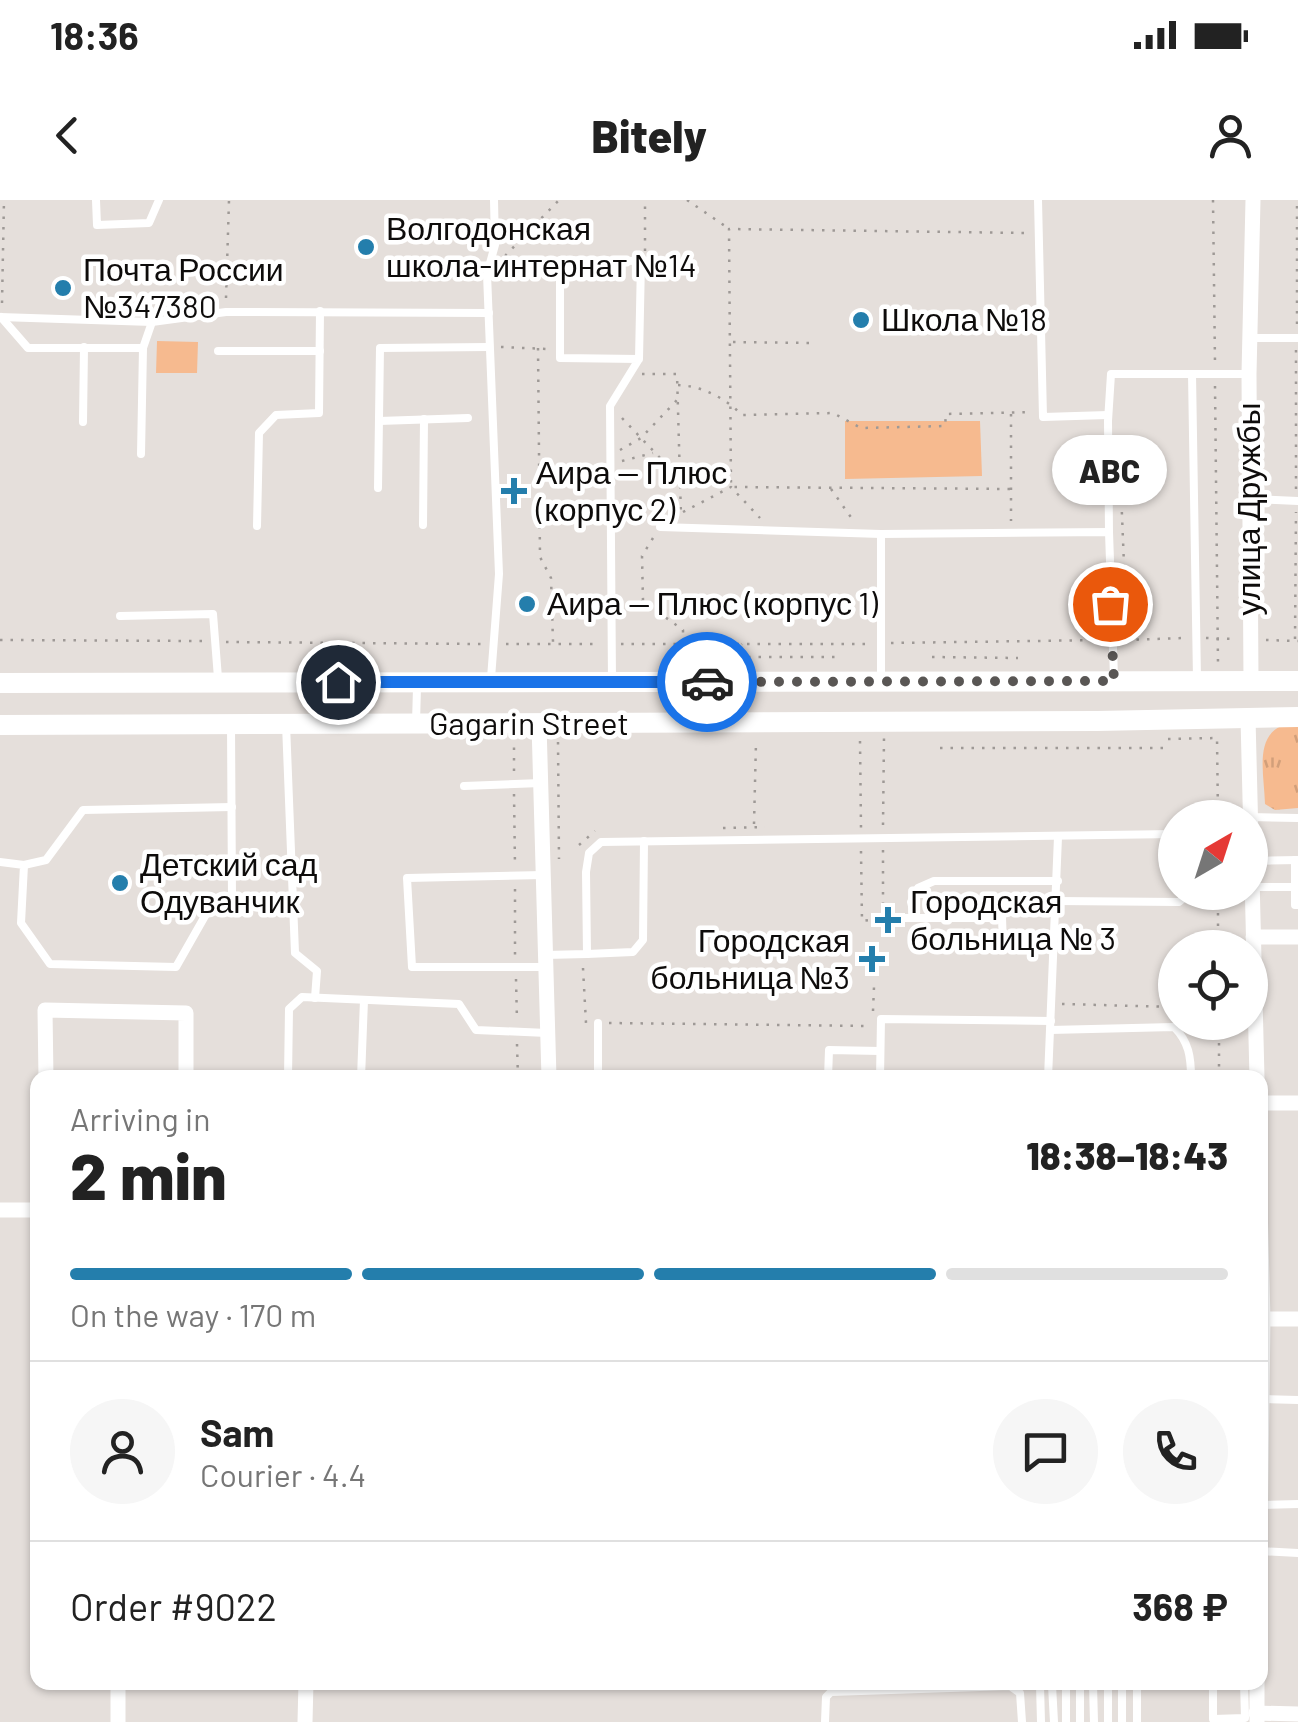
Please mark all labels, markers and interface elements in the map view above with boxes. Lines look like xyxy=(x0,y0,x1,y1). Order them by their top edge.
text: 18:36 xyxy=(50,12,139,58)
icon: back xyxy=(40,108,95,163)
text: Bitely xyxy=(591,108,707,162)
icon: person xyxy=(1203,108,1258,163)
place label: Волгодонская школа-интернат №14 xyxy=(386,208,697,284)
marker: Волгодонская школа-интернат №14 xyxy=(355,236,377,258)
place label: Почта России №347380 xyxy=(83,249,284,324)
marker: Почта России №347380 xyxy=(52,277,74,299)
place label: Школа №18 xyxy=(881,299,1047,337)
marker: Школа №18 xyxy=(850,309,872,331)
street label: улица Дружбы xyxy=(1228,403,1267,615)
callout: ABC xyxy=(1052,434,1168,504)
text: ABC xyxy=(1079,451,1140,489)
place label: Аира — Плюс (корпус 2) xyxy=(535,452,727,528)
marker: Аира — Плюс (корпус 2) xyxy=(501,478,527,504)
pin xyxy=(1068,562,1153,647)
icon: bag xyxy=(1083,577,1138,632)
place label: Аира — Плюс (корпус 1) xyxy=(547,583,878,622)
marker: Аира — Плюс (корпус 1) xyxy=(516,593,538,615)
courier xyxy=(657,632,757,732)
pin xyxy=(296,640,381,725)
icon: home xyxy=(311,655,366,710)
icon: car xyxy=(680,655,735,710)
street label: Gagarin Street xyxy=(429,703,629,741)
north arrow xyxy=(1158,800,1268,910)
map controls xyxy=(1158,800,1268,1040)
place label: Детский сад Одуванчик xyxy=(140,844,318,920)
marker: Детский сад Одуванчик xyxy=(109,872,131,894)
place label: Городская больница № 3 xyxy=(910,881,1116,957)
marker: Городская больница № 3 xyxy=(875,907,901,933)
place label: Городская больница №3 xyxy=(650,920,850,996)
button: locate xyxy=(1158,930,1268,1040)
marker: Городская больница №3 xyxy=(859,946,885,972)
text: Arriving in xyxy=(70,1099,210,1137)
text: 18:38–18:43 xyxy=(1026,1132,1228,1178)
text: 2 min xyxy=(70,1135,227,1213)
text: On the way · 170 m xyxy=(70,1295,316,1333)
button: person xyxy=(70,1399,175,1504)
button: chat xyxy=(993,1399,1098,1504)
button: phone xyxy=(1123,1399,1228,1504)
text: Sam xyxy=(200,1409,274,1455)
text: Courier · 4.4 xyxy=(200,1455,366,1493)
text: Order #9022 xyxy=(70,1583,277,1629)
text: 368 ₽ xyxy=(1132,1583,1228,1629)

